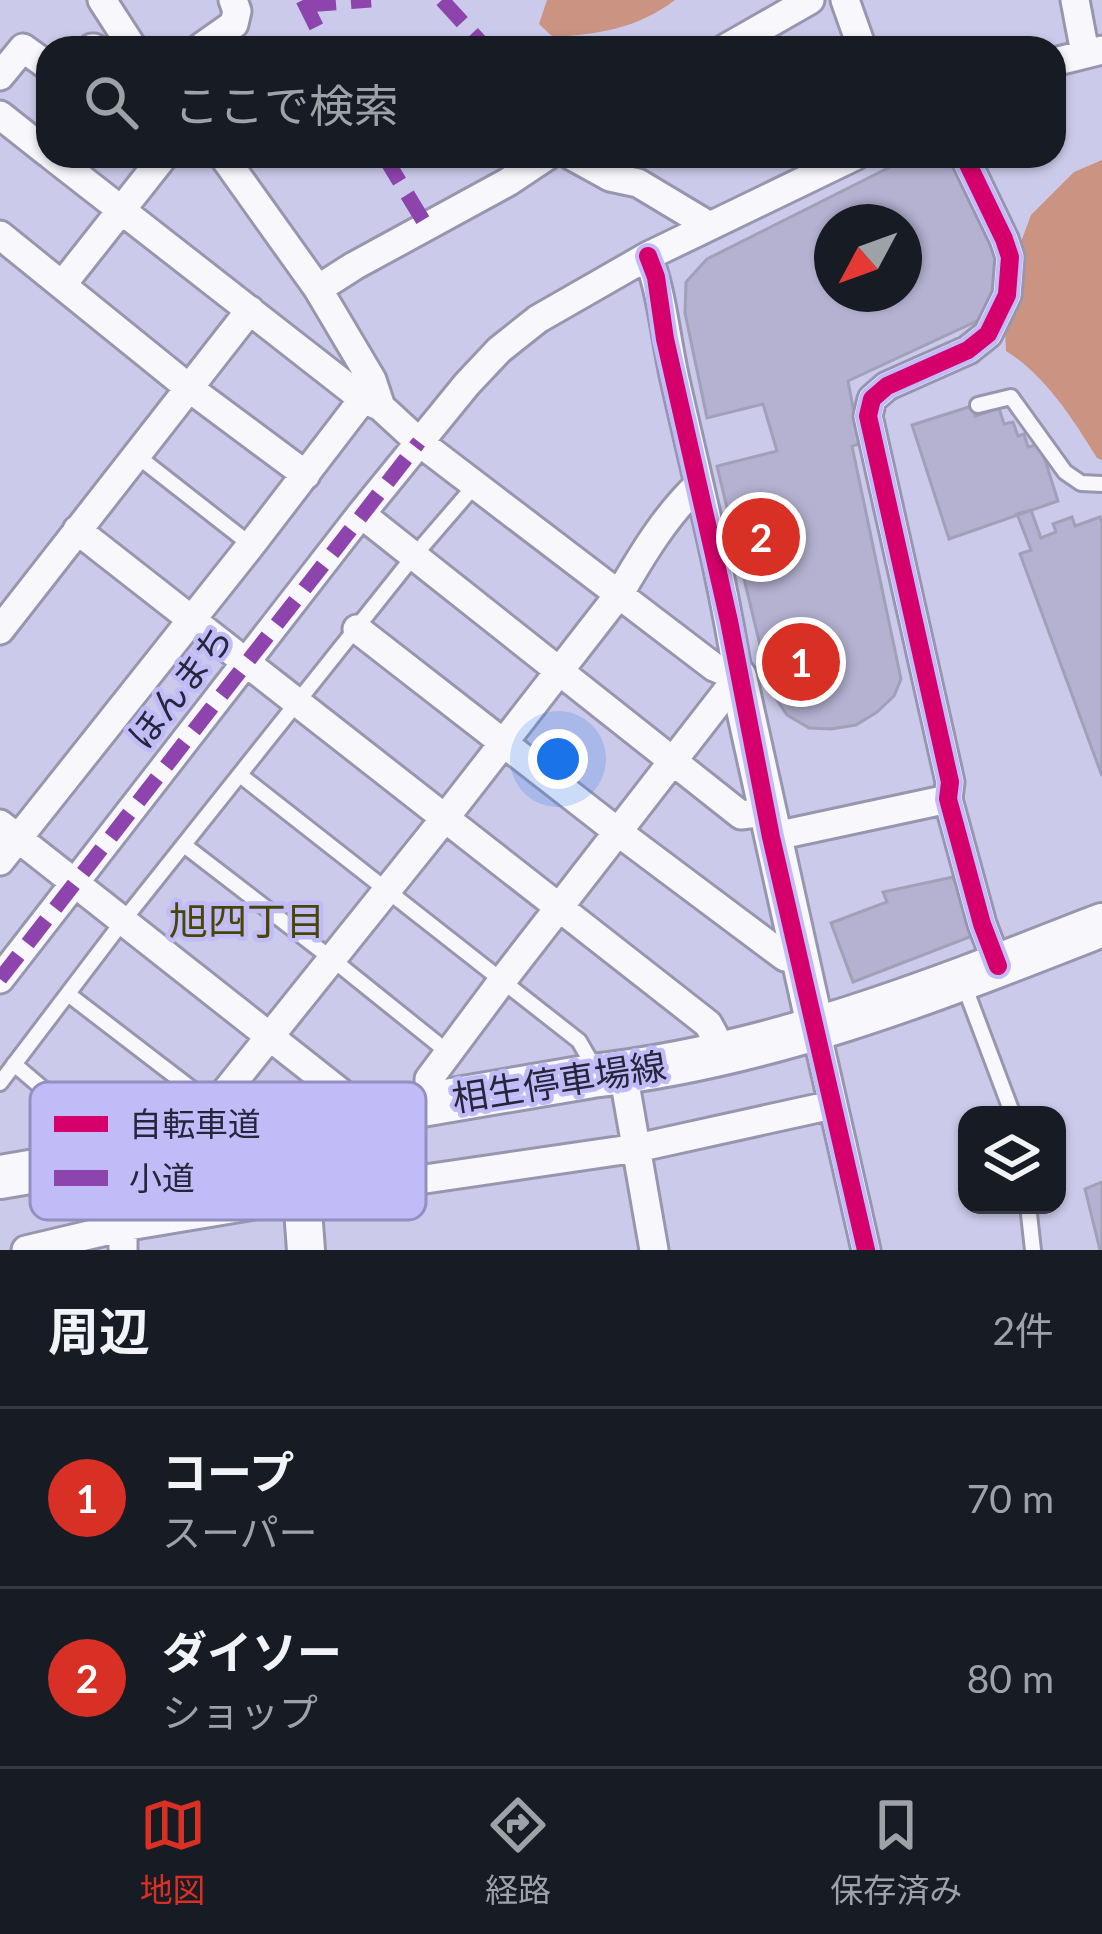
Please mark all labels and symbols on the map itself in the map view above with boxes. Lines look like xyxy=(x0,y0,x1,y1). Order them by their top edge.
north arrow xyxy=(814,204,922,312)
pin: 2 xyxy=(722,492,800,582)
street label: ほんまち xyxy=(118,616,241,757)
pin: 1 xyxy=(762,617,840,707)
your location xyxy=(528,729,588,789)
district label: 旭四丁目 xyxy=(169,897,325,943)
street label: 相生停車場線 xyxy=(449,1042,669,1120)
legend xyxy=(30,1082,426,1220)
text: 自転車道 xyxy=(129,1103,261,1143)
text: 小道 xyxy=(129,1157,195,1197)

